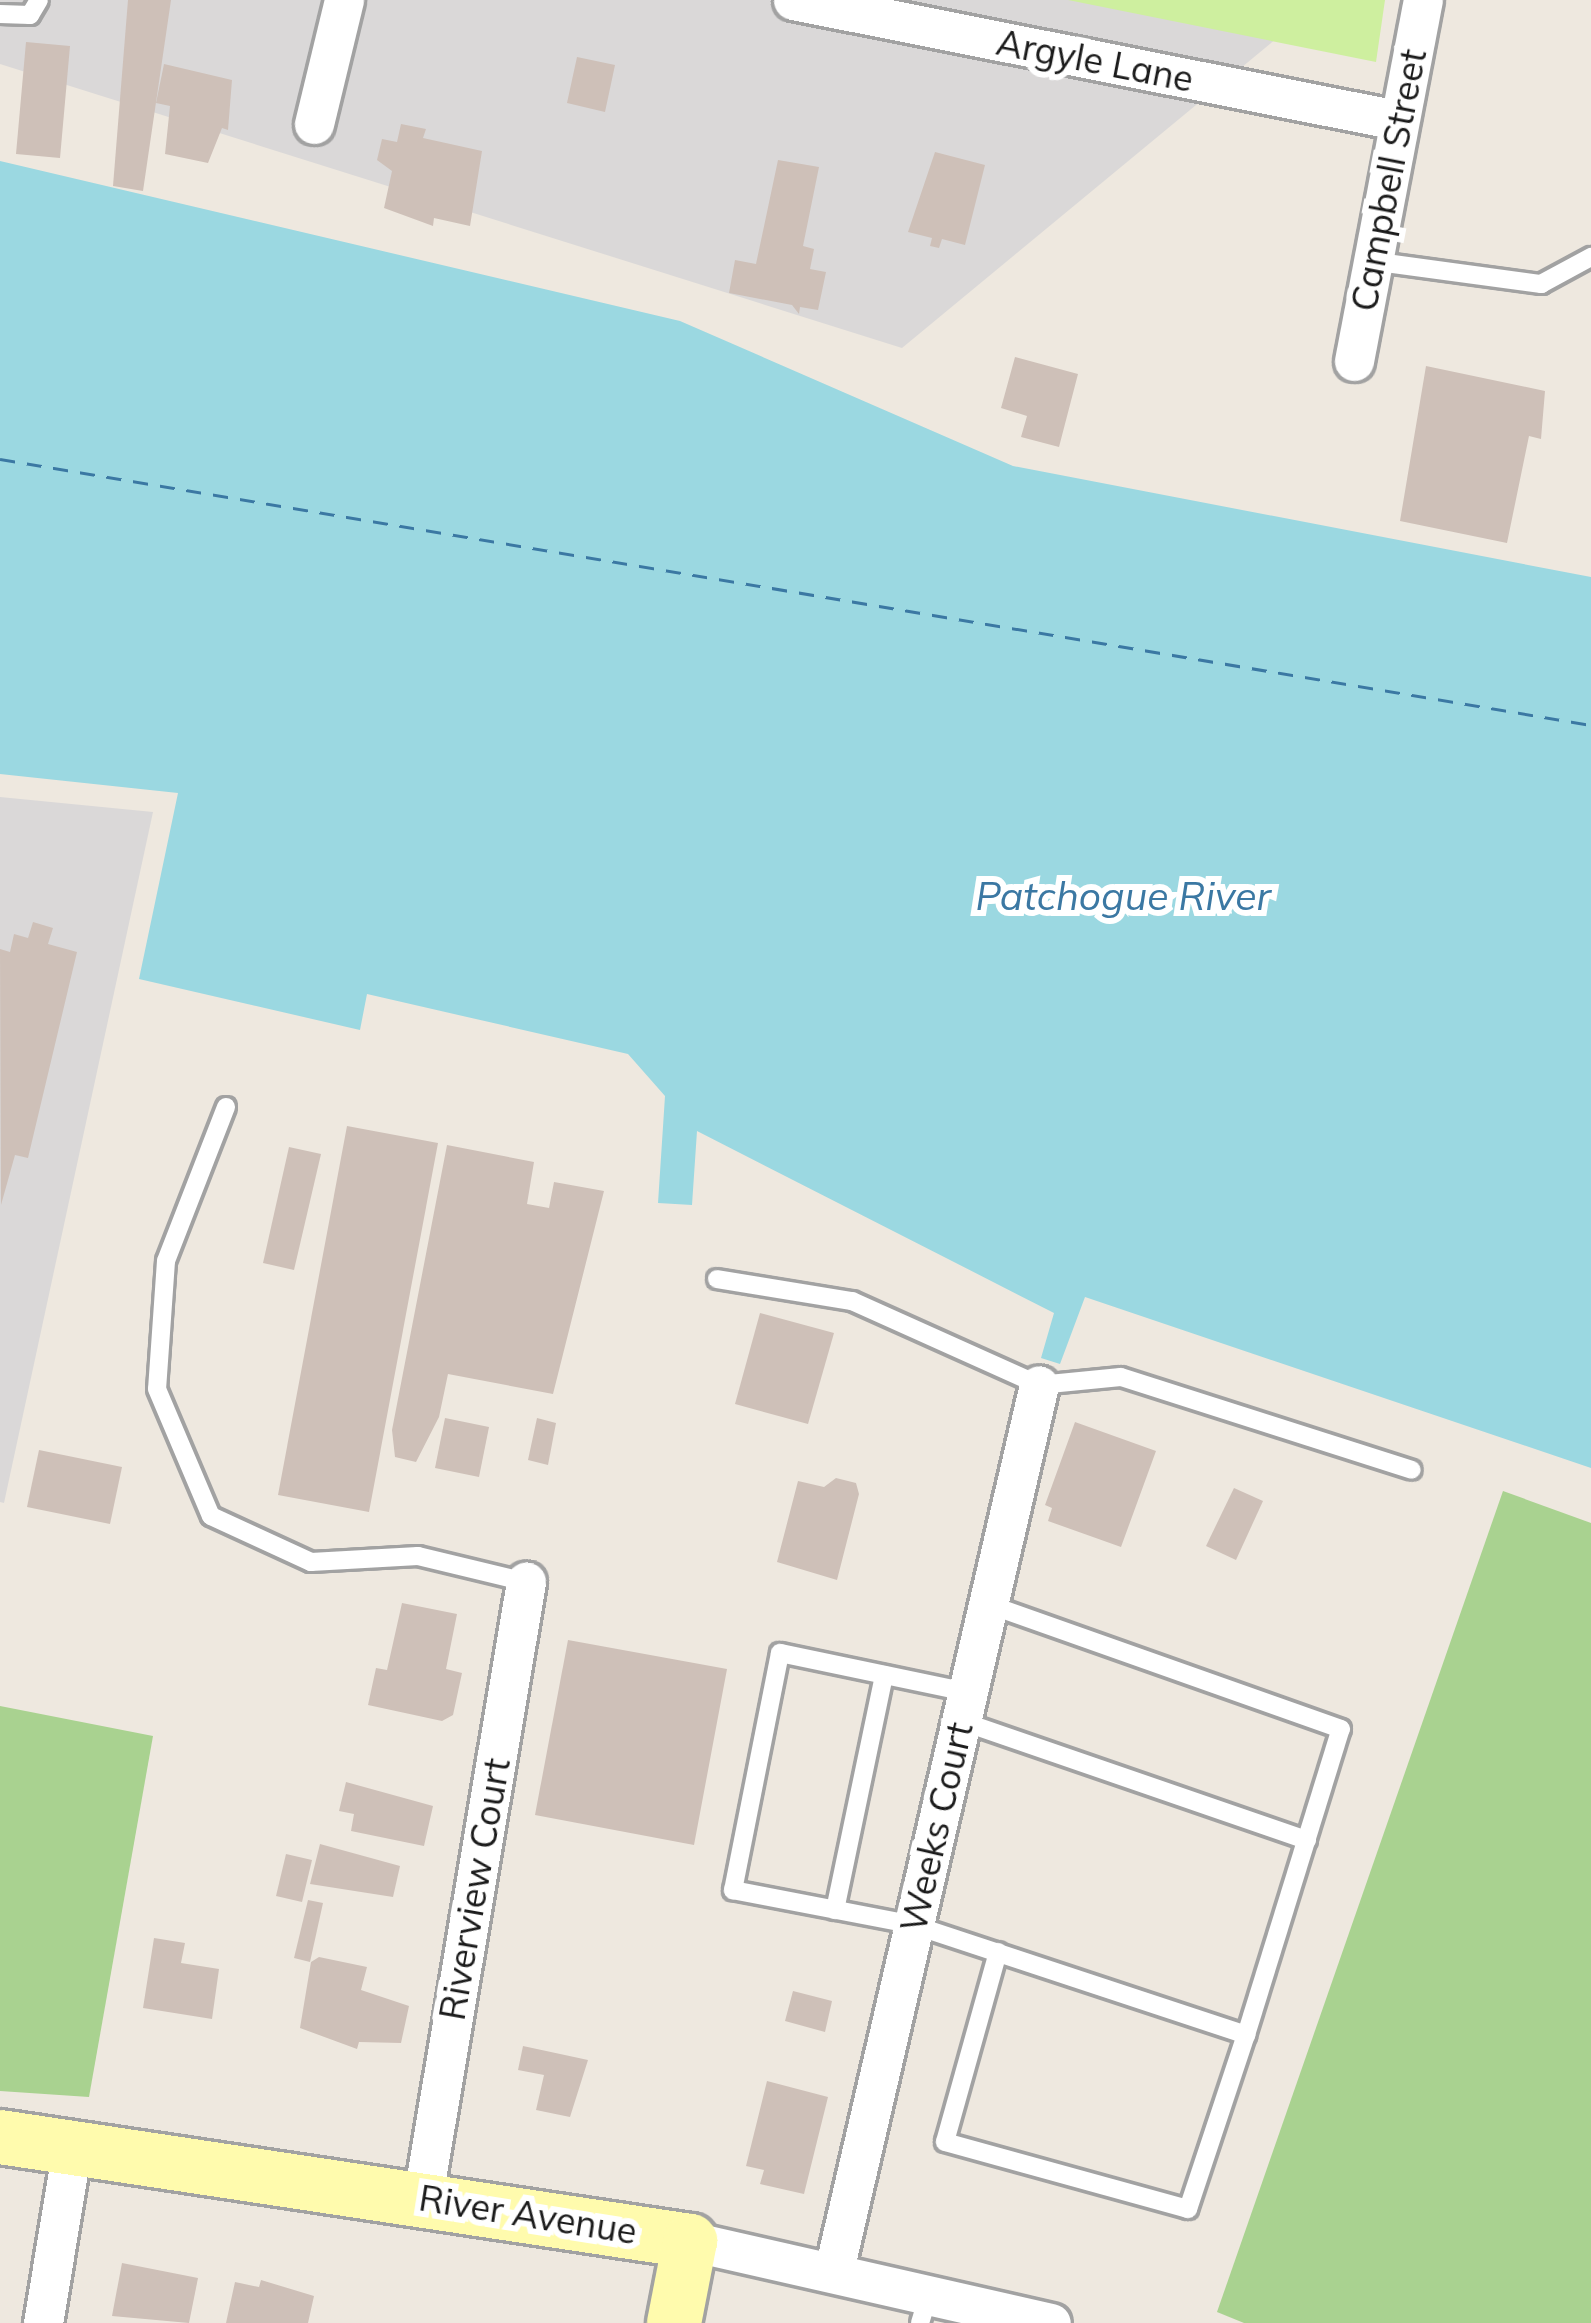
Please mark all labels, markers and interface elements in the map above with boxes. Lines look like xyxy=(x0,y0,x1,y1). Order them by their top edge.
street label: Argyle Lane xyxy=(993,20,1197,100)
street label: Campbell Street xyxy=(1341,45,1435,315)
water label: Patchogue River xyxy=(975,873,1271,919)
street label: Weeks Court xyxy=(891,1718,981,1936)
street label: Riverview Court xyxy=(430,1755,518,2023)
street label: River Avenue xyxy=(416,2175,640,2253)

